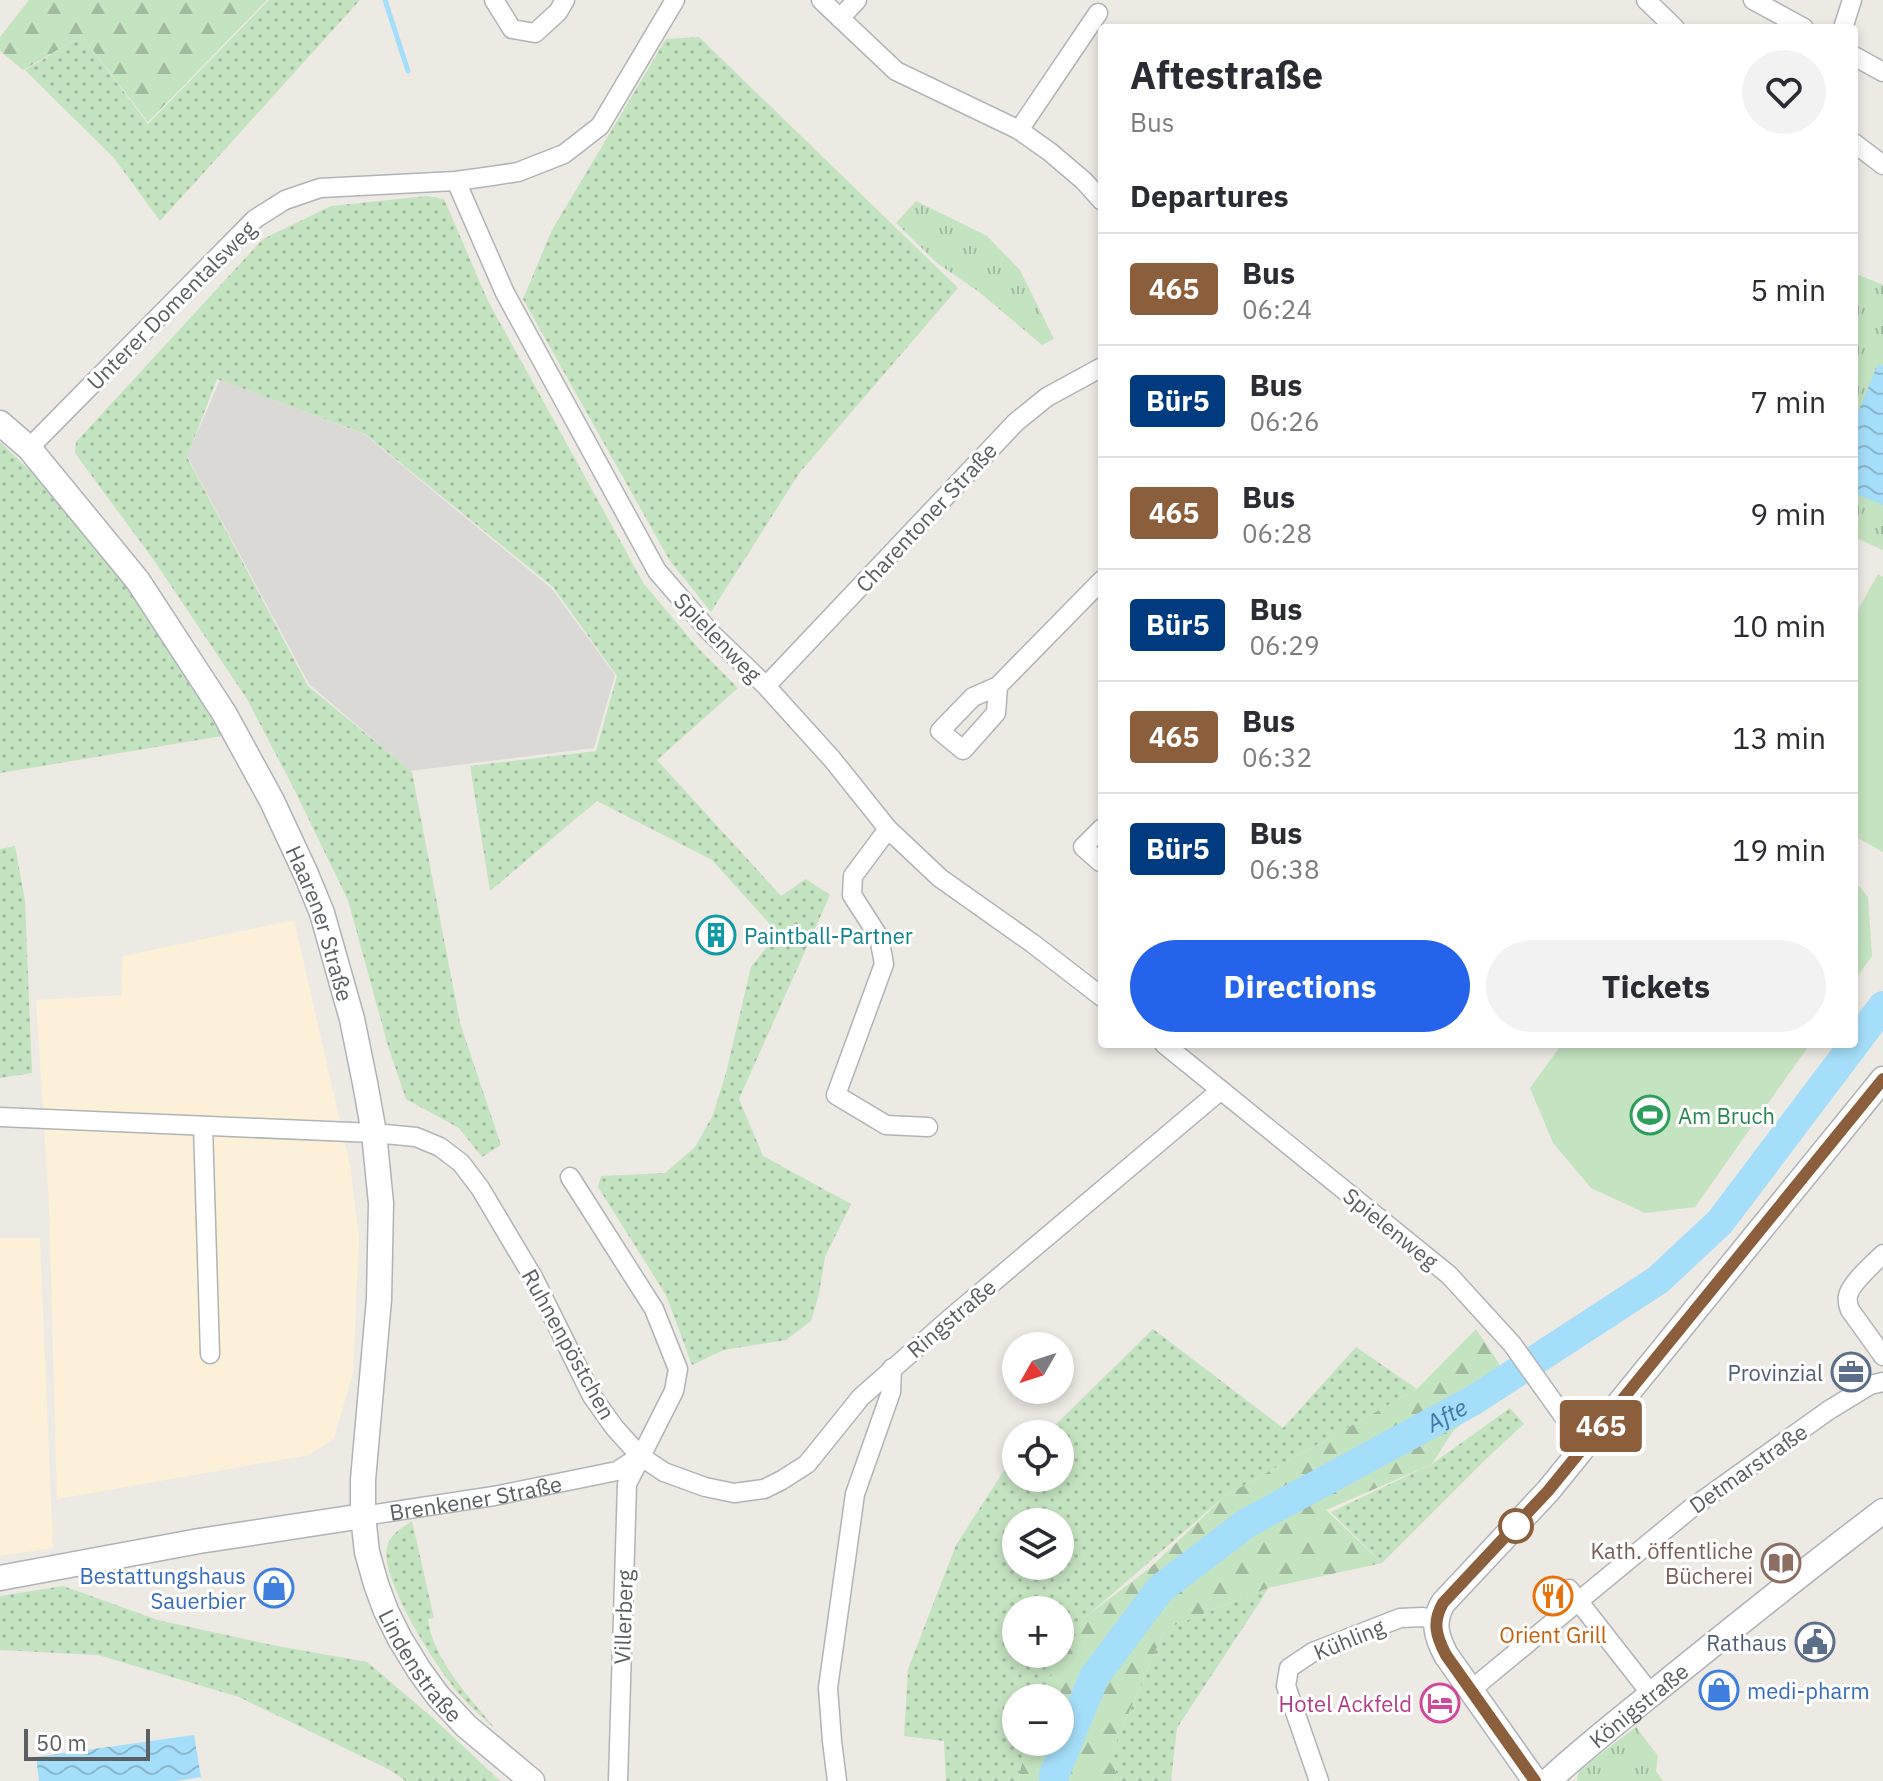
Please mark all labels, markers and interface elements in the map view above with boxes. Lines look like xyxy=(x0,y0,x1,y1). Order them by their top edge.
text: Aftestraße xyxy=(1130,50,1323,99)
button: heart xyxy=(1742,50,1826,134)
text: Bus xyxy=(1130,105,1174,139)
text: Departures xyxy=(1130,176,1289,215)
street label: Unterer Domentalsweg xyxy=(80,214,262,396)
text: Bus xyxy=(1242,253,1295,292)
text: 465 xyxy=(1149,270,1199,307)
text: 5 min xyxy=(1750,270,1826,309)
text: 06:24 xyxy=(1242,292,1312,326)
text: Bus xyxy=(1249,365,1303,404)
text: Bür5 xyxy=(1146,382,1209,419)
text: 7 min xyxy=(1750,382,1826,421)
text: 06:26 xyxy=(1249,404,1319,438)
street label: Charentoner Straße xyxy=(849,436,1003,598)
text: Bus xyxy=(1242,477,1295,516)
text: 465 xyxy=(1149,494,1199,531)
text: 9 min xyxy=(1750,494,1826,533)
text: 06:28 xyxy=(1242,516,1312,550)
street label: Spielenweg xyxy=(668,586,768,688)
text: Bus xyxy=(1249,589,1303,628)
text: Bür5 xyxy=(1146,606,1209,643)
text: 10 min xyxy=(1732,606,1826,645)
text: 06:29 xyxy=(1249,628,1319,662)
text: Bus xyxy=(1242,701,1295,740)
text: 465 xyxy=(1149,718,1199,755)
text: 13 min xyxy=(1732,718,1826,757)
text: 06:32 xyxy=(1242,740,1312,774)
text: Bus xyxy=(1249,813,1303,852)
text: Bür5 xyxy=(1146,830,1209,867)
text: 19 min xyxy=(1732,830,1826,869)
street label: Haarener Straße xyxy=(280,840,361,1005)
text: 06:38 xyxy=(1249,852,1319,886)
building icon: Paintball-Partner xyxy=(695,914,737,956)
place label: Paintball-Partner xyxy=(744,921,913,950)
button: Directions xyxy=(1130,940,1470,1032)
button: Tickets xyxy=(1486,940,1826,1032)
sports icon: Am Bruch xyxy=(1629,1094,1671,1136)
place label: Am Bruch xyxy=(1678,1101,1775,1130)
street label: Spielenweg xyxy=(1338,1181,1445,1275)
street label: Ruhnenpöstchen xyxy=(516,1264,622,1424)
street label: Ringstraße xyxy=(900,1272,1002,1364)
north arrow xyxy=(1002,1332,1074,1404)
map controls xyxy=(1002,1332,1074,1756)
office icon: Provinzial xyxy=(1830,1351,1872,1393)
place label: Provinzial xyxy=(1728,1358,1823,1387)
water label: Afte xyxy=(1419,1391,1473,1439)
line badge: 465 xyxy=(1555,1400,1647,1452)
text: 465 xyxy=(1576,1407,1626,1444)
street label: Detmarstraße xyxy=(1683,1417,1813,1519)
button: locate xyxy=(1002,1420,1074,1492)
street label: Brenkener Straße xyxy=(387,1468,564,1526)
button: layers xyxy=(1002,1508,1074,1580)
unlabelled marker xyxy=(1499,1509,1533,1543)
place label: Kath. öffentliche Bücherei xyxy=(1590,1536,1753,1590)
library icon: Kath. öffentliche Bücherei xyxy=(1760,1542,1802,1584)
place label: Bestattungshaus Sauerbier xyxy=(80,1561,246,1615)
shop icon: Bestattungshaus Sauerbier xyxy=(253,1567,295,1609)
street label: Villerberg xyxy=(607,1569,639,1665)
restaurant icon: Orient Grill xyxy=(1532,1575,1574,1617)
button: + xyxy=(1002,1596,1074,1668)
street label: Lindenstraße xyxy=(373,1604,469,1728)
street label: Kühling xyxy=(1309,1611,1389,1666)
place label: Orient Grill xyxy=(1499,1620,1607,1649)
public building icon: Rathaus xyxy=(1794,1621,1836,1663)
place label: Rathaus xyxy=(1706,1628,1787,1657)
street label: Königstraße xyxy=(1582,1656,1694,1754)
shop icon: medi-pharm xyxy=(1698,1669,1740,1711)
place label: medi-pharm xyxy=(1747,1676,1870,1705)
hotel icon: Hotel Ackfeld xyxy=(1419,1682,1461,1724)
button: − xyxy=(1002,1684,1074,1756)
place label: Hotel Ackfeld xyxy=(1279,1689,1412,1718)
scale bar xyxy=(24,1725,150,1761)
text: 50 m xyxy=(36,1728,87,1757)

